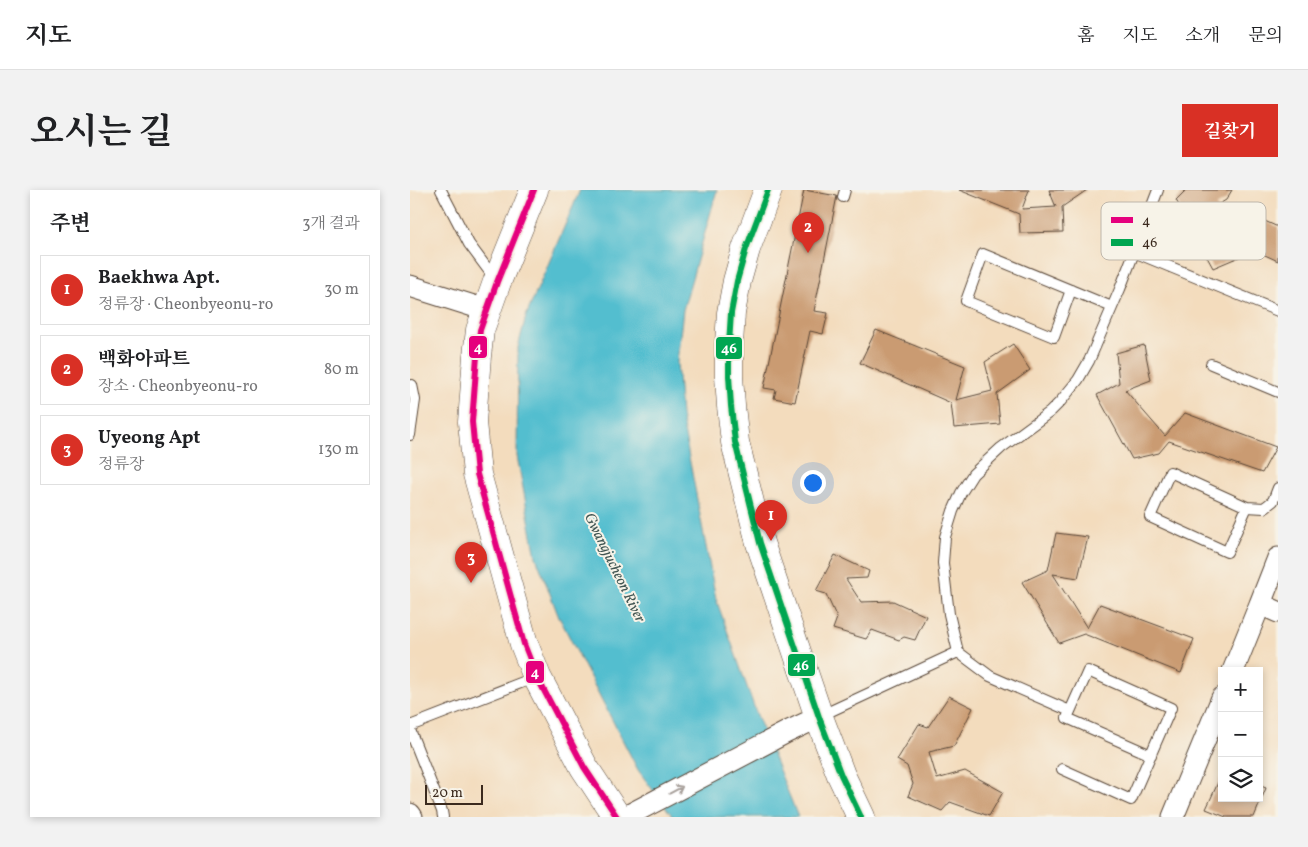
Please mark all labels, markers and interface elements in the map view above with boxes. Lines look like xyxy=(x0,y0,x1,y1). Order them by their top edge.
text: 지도 xyxy=(25,20,71,54)
text: 홈 xyxy=(1077,24,1095,49)
text: 지도 xyxy=(1123,24,1157,49)
text: 소개 xyxy=(1185,24,1220,49)
text: 문의 xyxy=(1248,24,1283,49)
button: 길찾기 xyxy=(1182,104,1278,157)
text: 오시는 길 xyxy=(30,110,172,158)
legend xyxy=(1101,202,1266,260)
text: 주변 xyxy=(50,210,91,239)
pin: 2 xyxy=(792,212,824,253)
text: 4 xyxy=(1142,212,1150,231)
text: 3개 결과 xyxy=(302,213,360,235)
text: 46 xyxy=(1142,234,1157,253)
text: Baekhwa Apt. xyxy=(98,265,220,291)
text: 1 xyxy=(64,279,70,301)
text: 30 m xyxy=(324,279,359,301)
text: 정류장 · Cheonbyeonu-ro xyxy=(98,294,273,316)
line badge: 4 xyxy=(468,335,488,359)
line badge: 46 xyxy=(715,336,743,360)
text: 4 xyxy=(474,339,483,358)
text: 46 xyxy=(721,340,737,359)
text: 백화아파트 xyxy=(98,347,190,373)
text: 2 xyxy=(63,359,71,381)
text: 80 m xyxy=(324,359,359,381)
text: 장소 · Cheonbyeonu-ro xyxy=(98,376,258,398)
text: Uyeong Apt xyxy=(98,425,201,451)
text: 3 xyxy=(63,439,71,461)
text: 130 m xyxy=(318,439,359,461)
text: 정류장 xyxy=(98,454,144,476)
your location xyxy=(800,470,826,496)
pin: 1 xyxy=(755,500,787,541)
water label: Gwangjucheon River xyxy=(578,509,650,627)
pin: 3 xyxy=(455,542,487,583)
line badge: 46 xyxy=(787,653,816,677)
text: 46 xyxy=(793,657,809,676)
line badge: 4 xyxy=(525,660,545,684)
text: 4 xyxy=(531,664,540,683)
map controls xyxy=(1218,667,1263,802)
button: + xyxy=(1218,667,1263,712)
button: − xyxy=(1218,712,1263,757)
button: layers xyxy=(1218,757,1263,802)
scale bar xyxy=(425,782,482,805)
text: 20 m xyxy=(432,784,463,803)
one-way arrow xyxy=(668,785,683,794)

